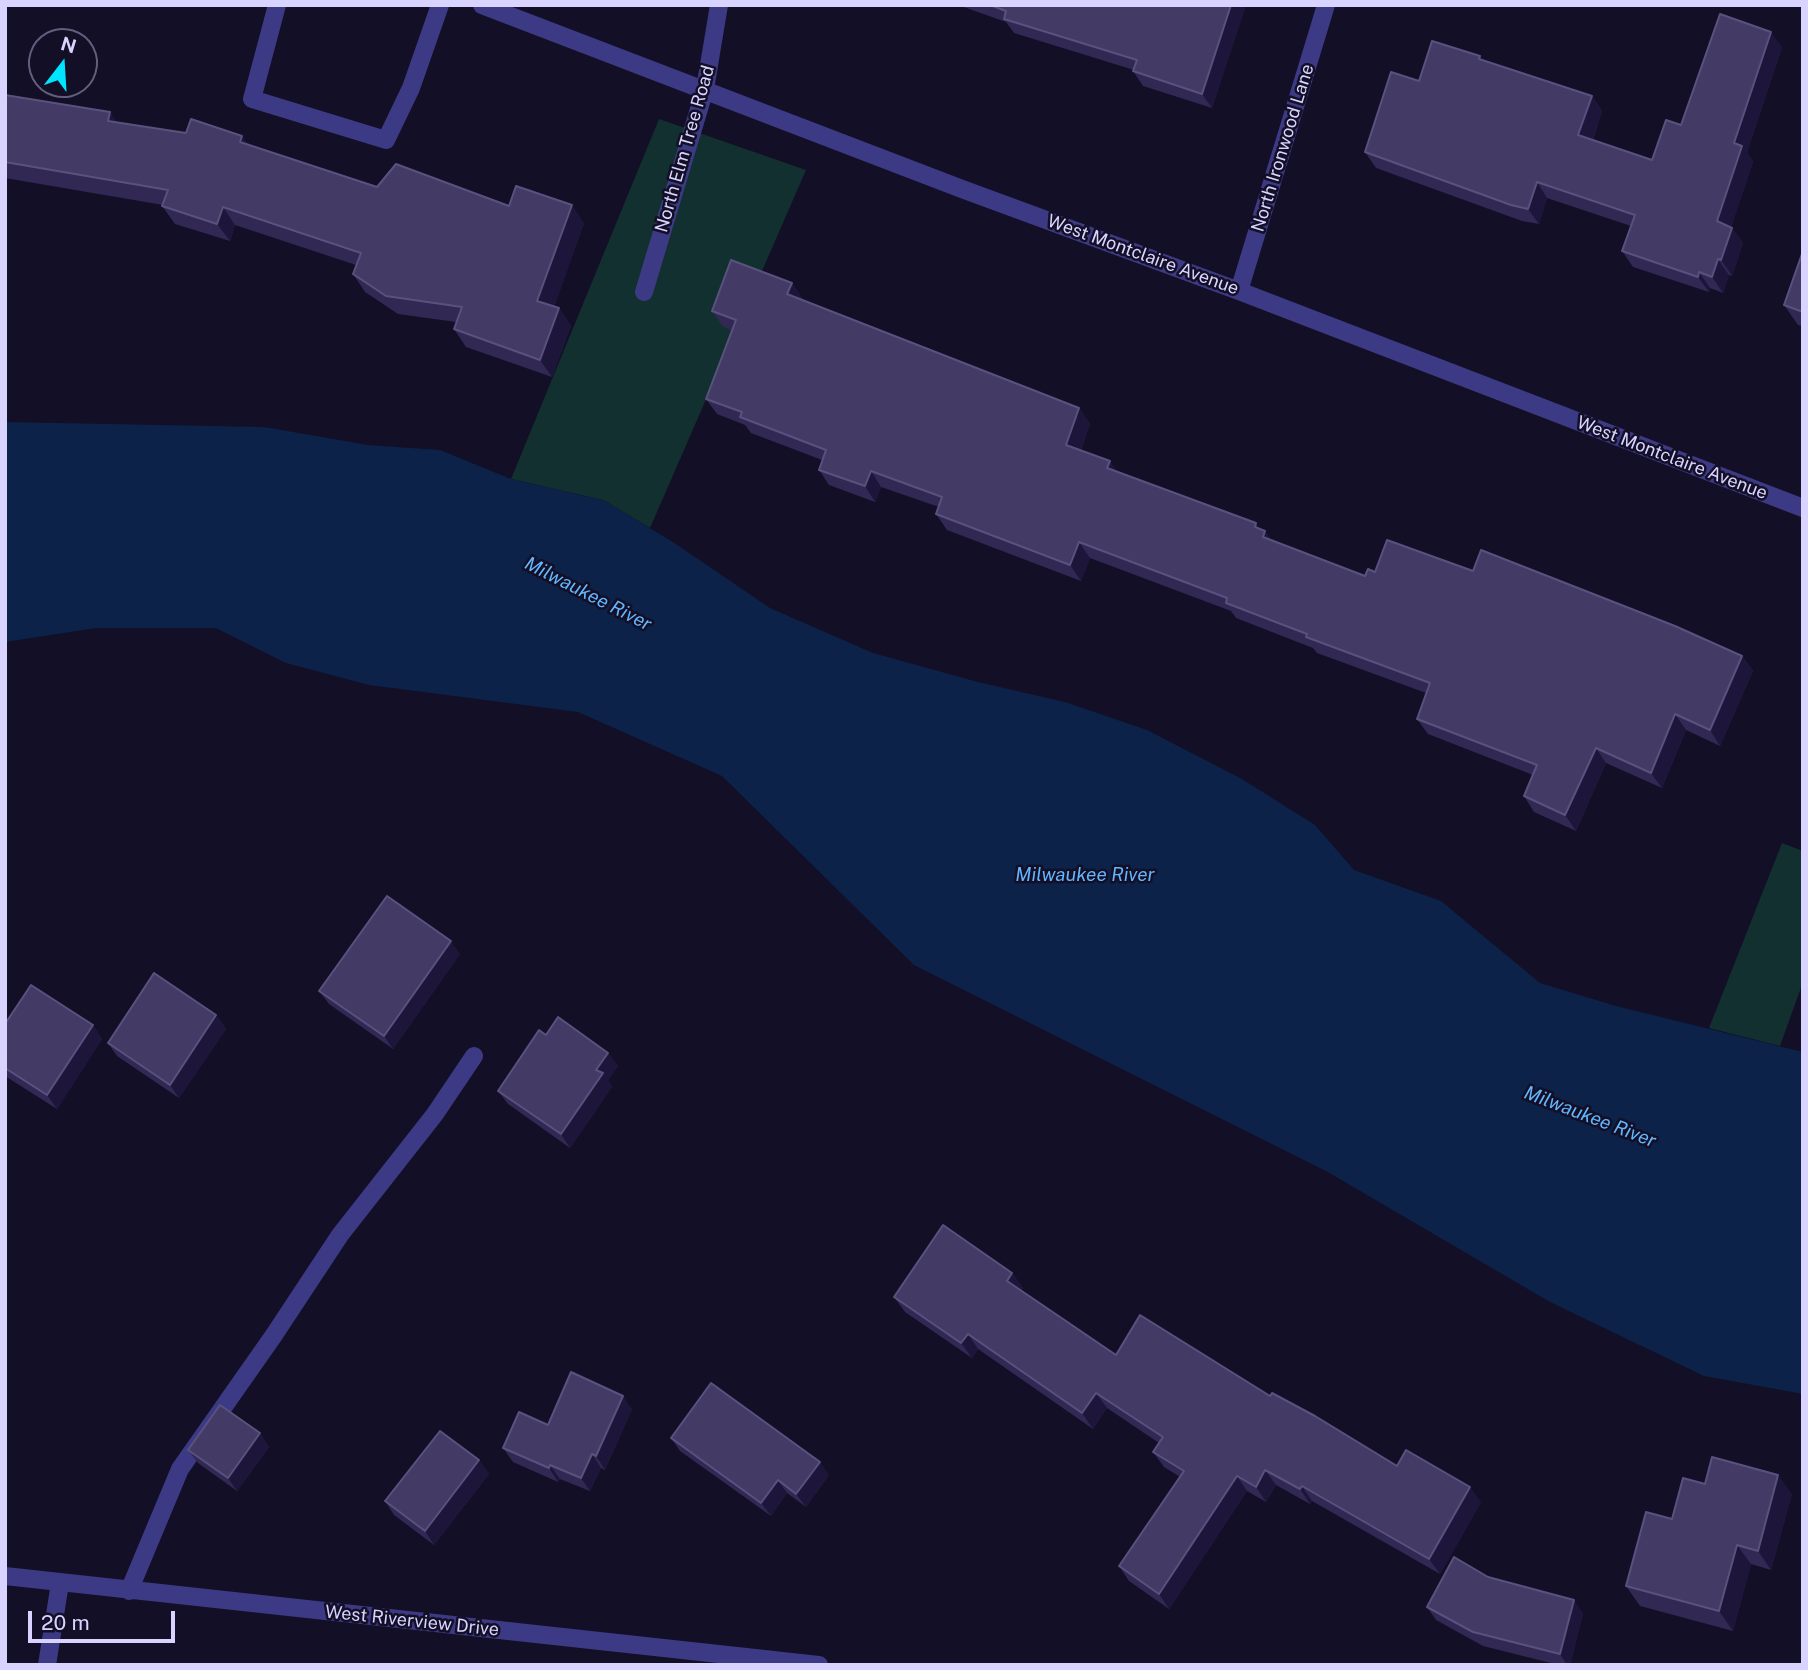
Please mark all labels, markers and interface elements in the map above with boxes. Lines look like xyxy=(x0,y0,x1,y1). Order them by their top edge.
north arrow xyxy=(28,28,98,98)
text: N xyxy=(58,32,79,58)
street label: North Ironwood Lane xyxy=(1247,61,1319,235)
street label: North Elm Tree Road xyxy=(651,63,719,235)
street label: West Montclaire Avenue xyxy=(1044,210,1242,300)
street label: West Montclaire Avenue xyxy=(1574,412,1770,504)
water label: Milwaukee River xyxy=(521,552,655,636)
water label: Milwaukee River xyxy=(1015,864,1155,886)
water label: Milwaukee River xyxy=(1521,1081,1659,1153)
scale bar xyxy=(32,1596,178,1640)
street label: West Riverview Drive xyxy=(324,1601,500,1641)
text: 20 m xyxy=(41,1610,90,1635)

